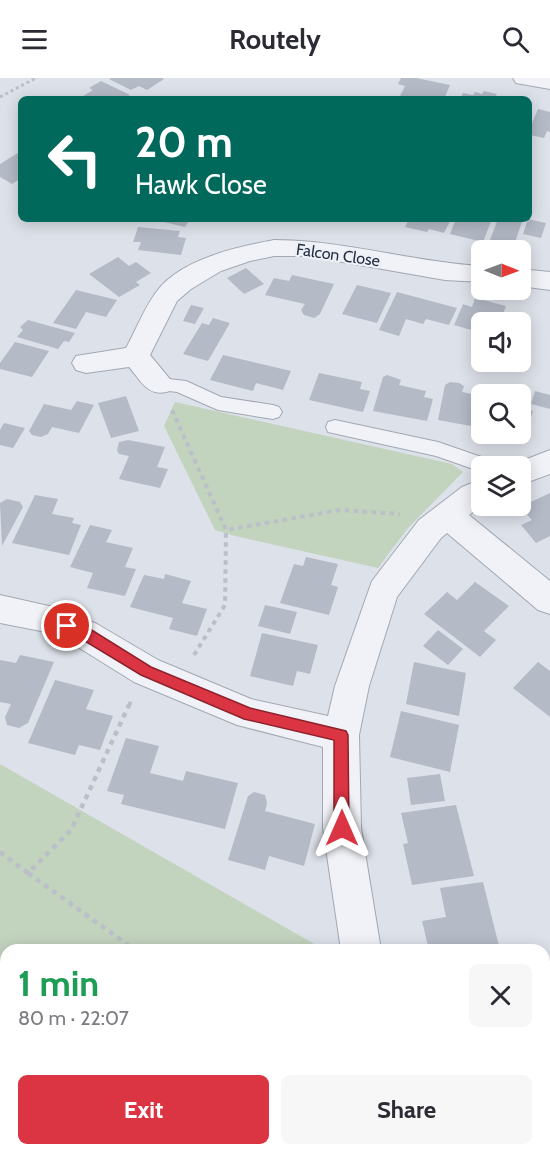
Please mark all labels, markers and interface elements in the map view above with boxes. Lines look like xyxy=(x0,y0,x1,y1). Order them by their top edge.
icon: menu xyxy=(18,23,51,56)
text: Routely xyxy=(229,23,321,56)
icon: search xyxy=(499,23,532,56)
text: 20 m xyxy=(135,116,233,168)
icon: left xyxy=(36,120,114,198)
text: Hawk Close xyxy=(135,168,267,201)
street label: Falcon Close xyxy=(295,240,381,270)
north arrow xyxy=(471,240,531,300)
map controls xyxy=(471,240,531,516)
button: sound xyxy=(471,312,531,372)
button: search xyxy=(471,384,531,444)
button: layers xyxy=(471,456,531,516)
pin xyxy=(41,600,92,651)
icon: arrive xyxy=(50,609,83,642)
position arrow xyxy=(310,796,374,860)
text: 1 min xyxy=(18,961,99,1005)
button: close xyxy=(469,964,532,1027)
text: 80 m · 22:07 xyxy=(18,1006,129,1030)
button: Exit xyxy=(18,1075,269,1144)
button: Share xyxy=(281,1075,532,1144)

